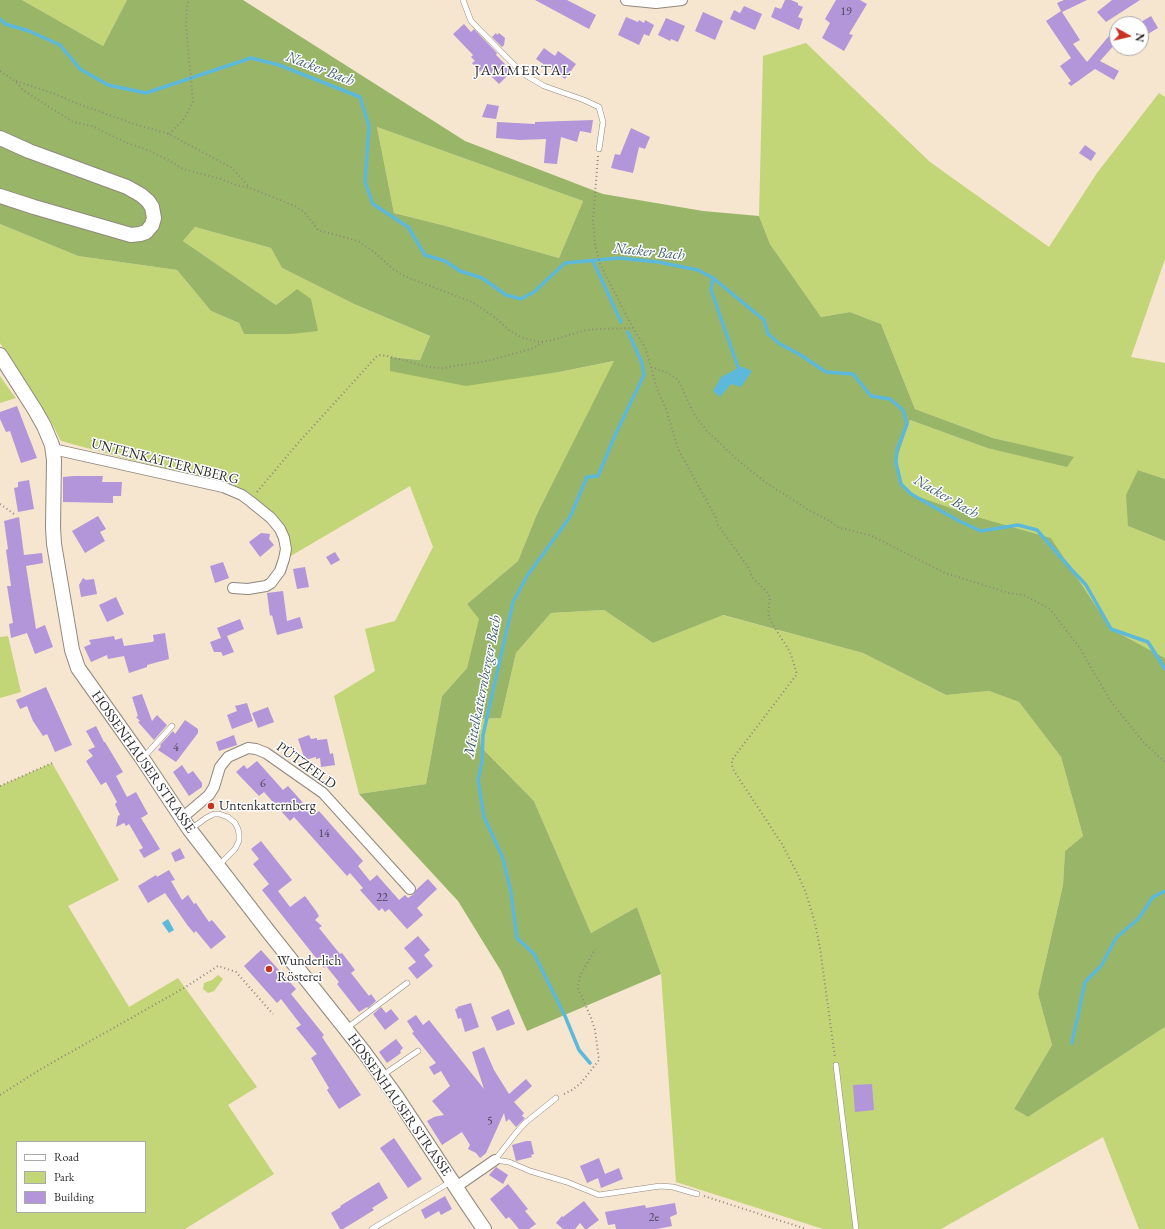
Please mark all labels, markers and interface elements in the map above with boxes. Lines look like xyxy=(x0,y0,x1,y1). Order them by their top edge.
house number: 19 xyxy=(840,5,852,19)
north arrow xyxy=(1109,16,1149,56)
text: N xyxy=(1132,32,1147,43)
water label: Nacker Bach xyxy=(283,48,357,90)
district label: JAMMERTAL xyxy=(474,62,572,80)
water label: Nacker Bach xyxy=(612,239,686,265)
street label: UNTENKATTERNBERG xyxy=(89,435,241,489)
water label: Nacker Bach xyxy=(910,471,982,523)
water label: Mittelkatternberger Bach xyxy=(460,614,506,758)
street label: HOSSENHAUSER STRASSE xyxy=(87,688,199,836)
street label: PÜTZFELD xyxy=(273,739,339,793)
house number: 4 xyxy=(173,741,179,755)
house number: 6 xyxy=(260,777,266,791)
place label: Untenkatternberg xyxy=(219,798,316,814)
marker: Untenkatternberg xyxy=(206,801,216,811)
house number: 14 xyxy=(318,827,330,841)
house number: 22 xyxy=(376,891,388,905)
place label: Wunderlich Rösterei xyxy=(277,953,342,986)
marker: Wunderlich Rösterei xyxy=(264,964,274,974)
street label: HOSSENHAUSER STRASSE xyxy=(343,1031,455,1179)
house number: 5 xyxy=(487,1114,493,1128)
legend xyxy=(16,1141,146,1213)
text: Road xyxy=(54,1149,79,1165)
text: Park xyxy=(54,1169,74,1185)
text: Building xyxy=(54,1189,94,1205)
house number: 2e xyxy=(649,1211,659,1225)

